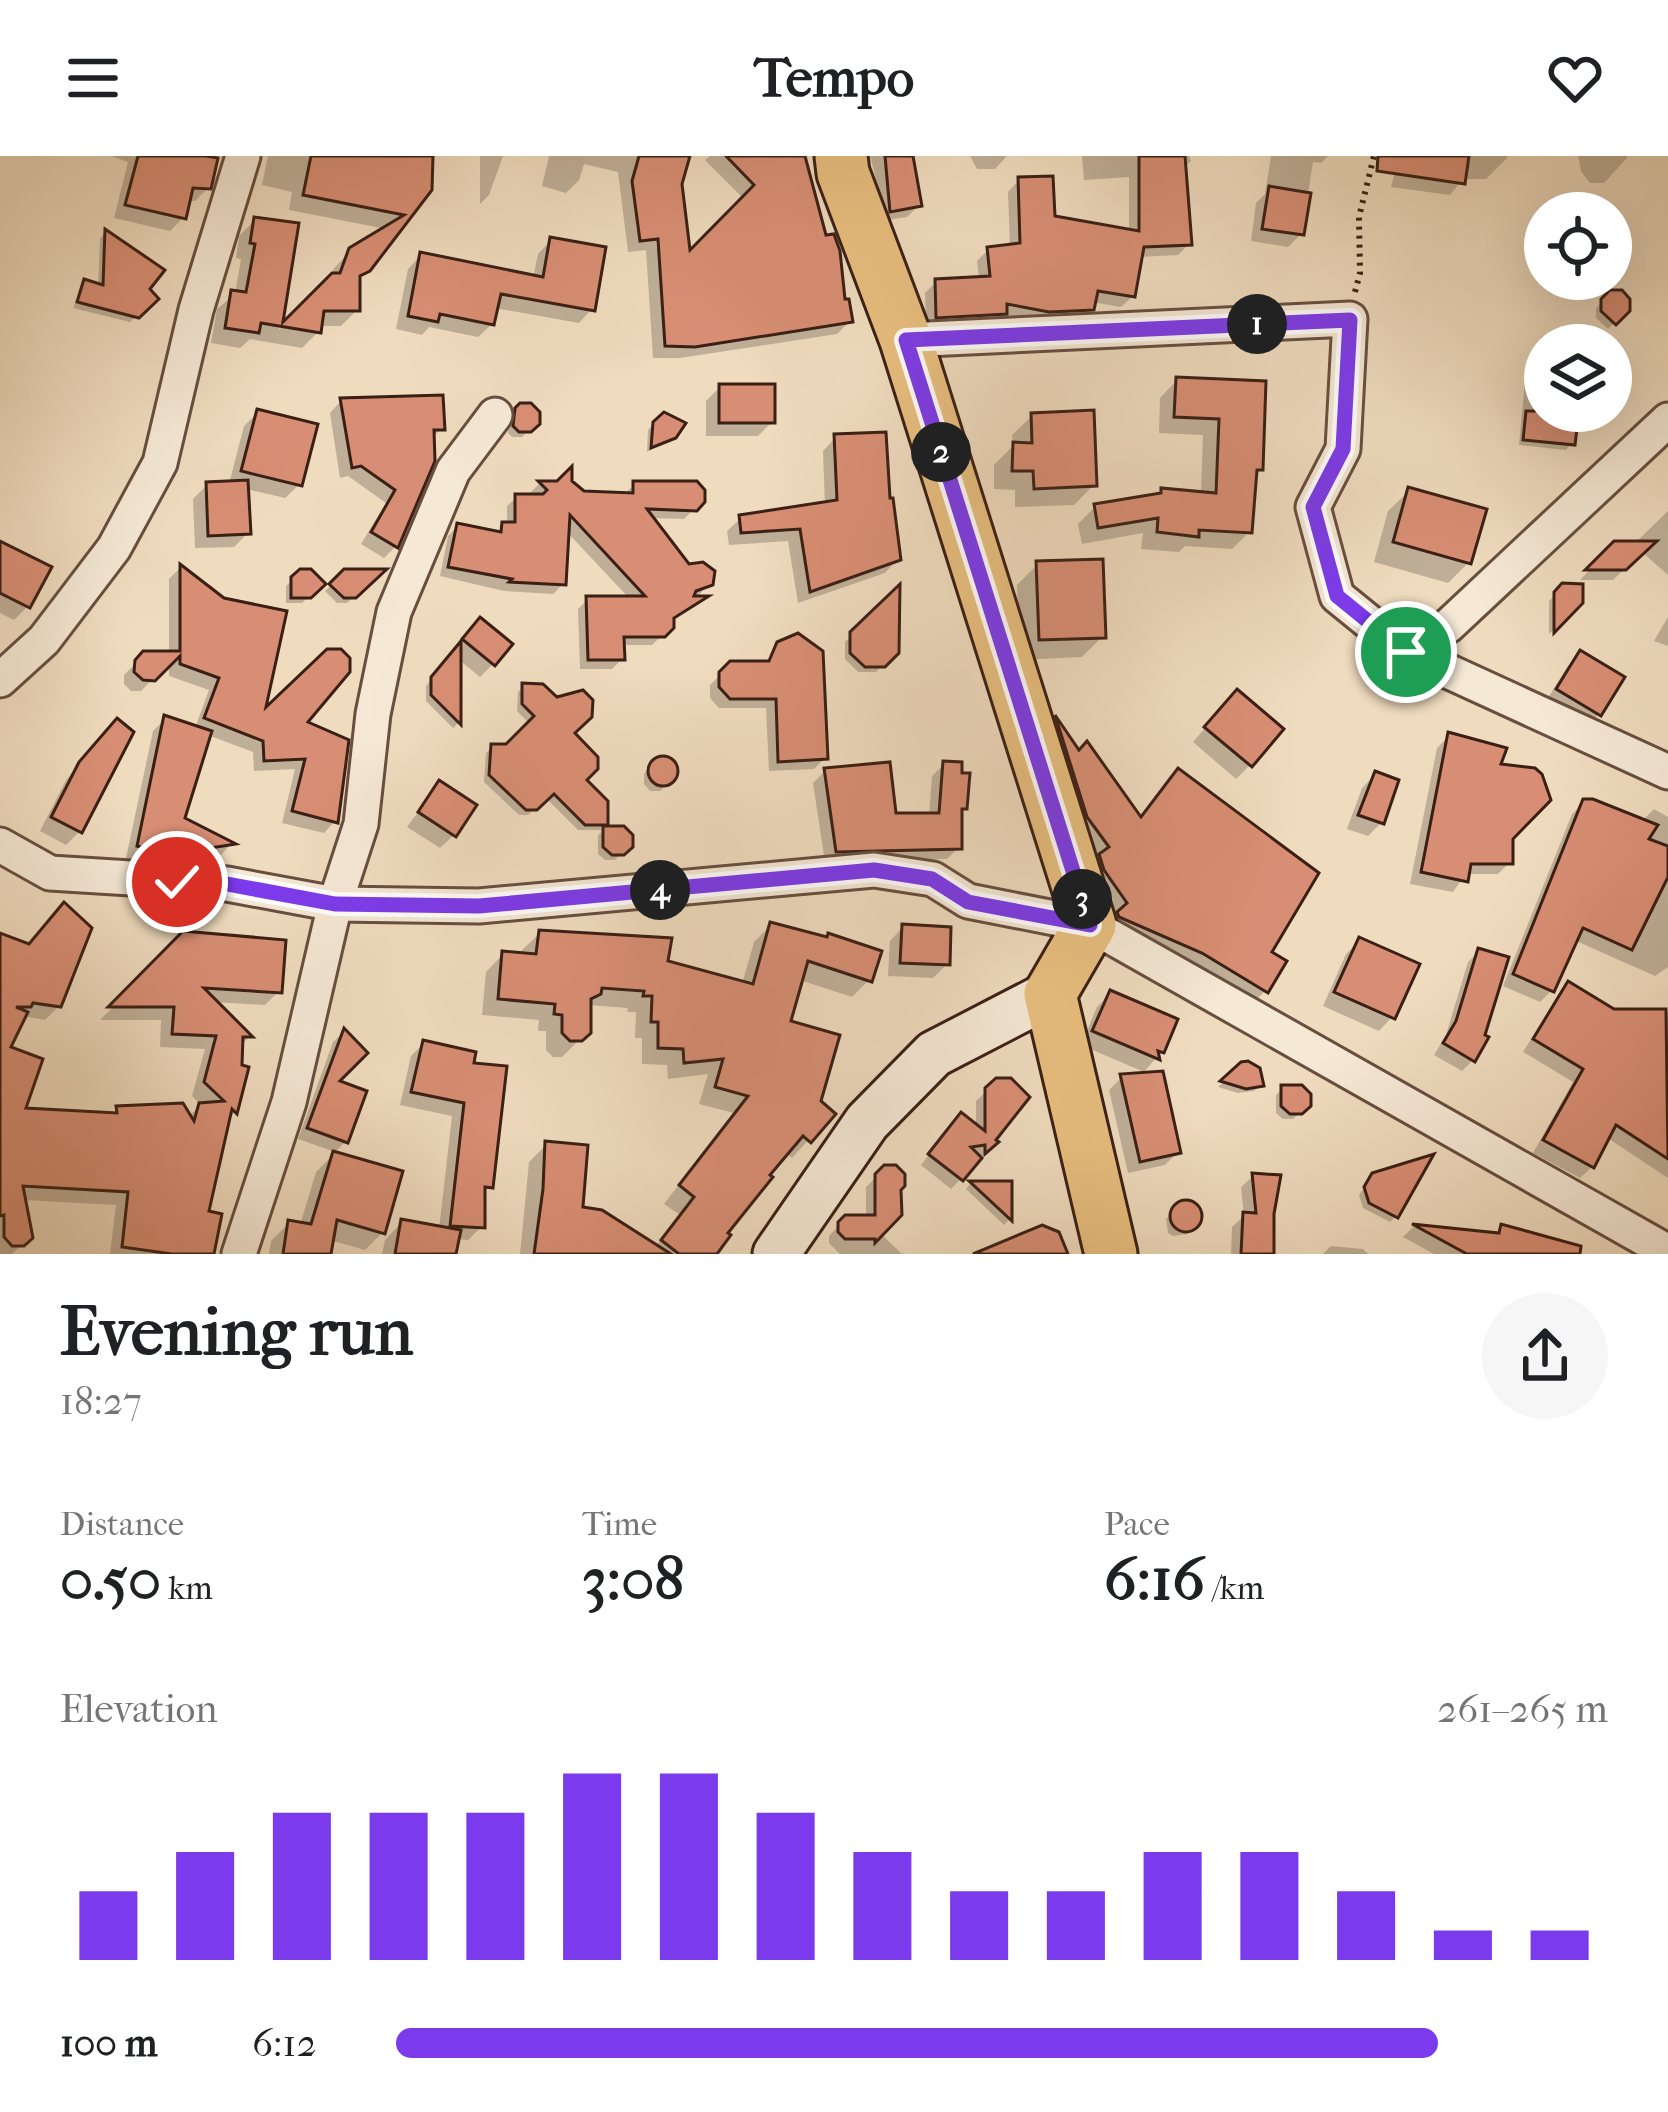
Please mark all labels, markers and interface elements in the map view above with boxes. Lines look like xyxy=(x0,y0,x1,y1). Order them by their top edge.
icon: menu xyxy=(60,45,126,111)
icon: heart xyxy=(1542,45,1608,111)
text: Tempo xyxy=(754,47,914,110)
map controls xyxy=(1524,192,1632,432)
button: locate xyxy=(1524,192,1632,300)
pin: 1 xyxy=(1227,294,1287,354)
text: 1 xyxy=(1251,304,1263,343)
button: layers xyxy=(1524,324,1632,432)
pin: 2 xyxy=(911,422,971,482)
text: 2 xyxy=(933,432,949,471)
pin xyxy=(1355,601,1457,703)
icon: arrive xyxy=(1373,619,1439,685)
pin xyxy=(126,831,228,933)
icon: check xyxy=(144,849,210,915)
pin: 4 xyxy=(630,860,690,920)
pin: 3 xyxy=(1052,869,1112,929)
text: 4 xyxy=(650,870,670,909)
text: 3 xyxy=(1075,879,1089,918)
button: share xyxy=(1482,1293,1608,1419)
text: Evening run xyxy=(60,1294,413,1371)
text: 18:27 xyxy=(60,1378,142,1424)
text: Distance xyxy=(60,1505,184,1544)
text: Time xyxy=(582,1505,657,1544)
text: Pace xyxy=(1104,1505,1170,1544)
text: 0.50 xyxy=(60,1544,161,1615)
text: 3:08 xyxy=(582,1544,684,1615)
text: 6:16 xyxy=(1104,1544,1205,1615)
text: km xyxy=(161,1569,213,1608)
text: /km xyxy=(1205,1569,1264,1608)
text: Elevation xyxy=(60,1686,218,1732)
text: 261–265 m xyxy=(1437,1686,1608,1732)
text: 100 m xyxy=(60,2020,158,2066)
text: 6:12 xyxy=(252,2020,317,2066)

